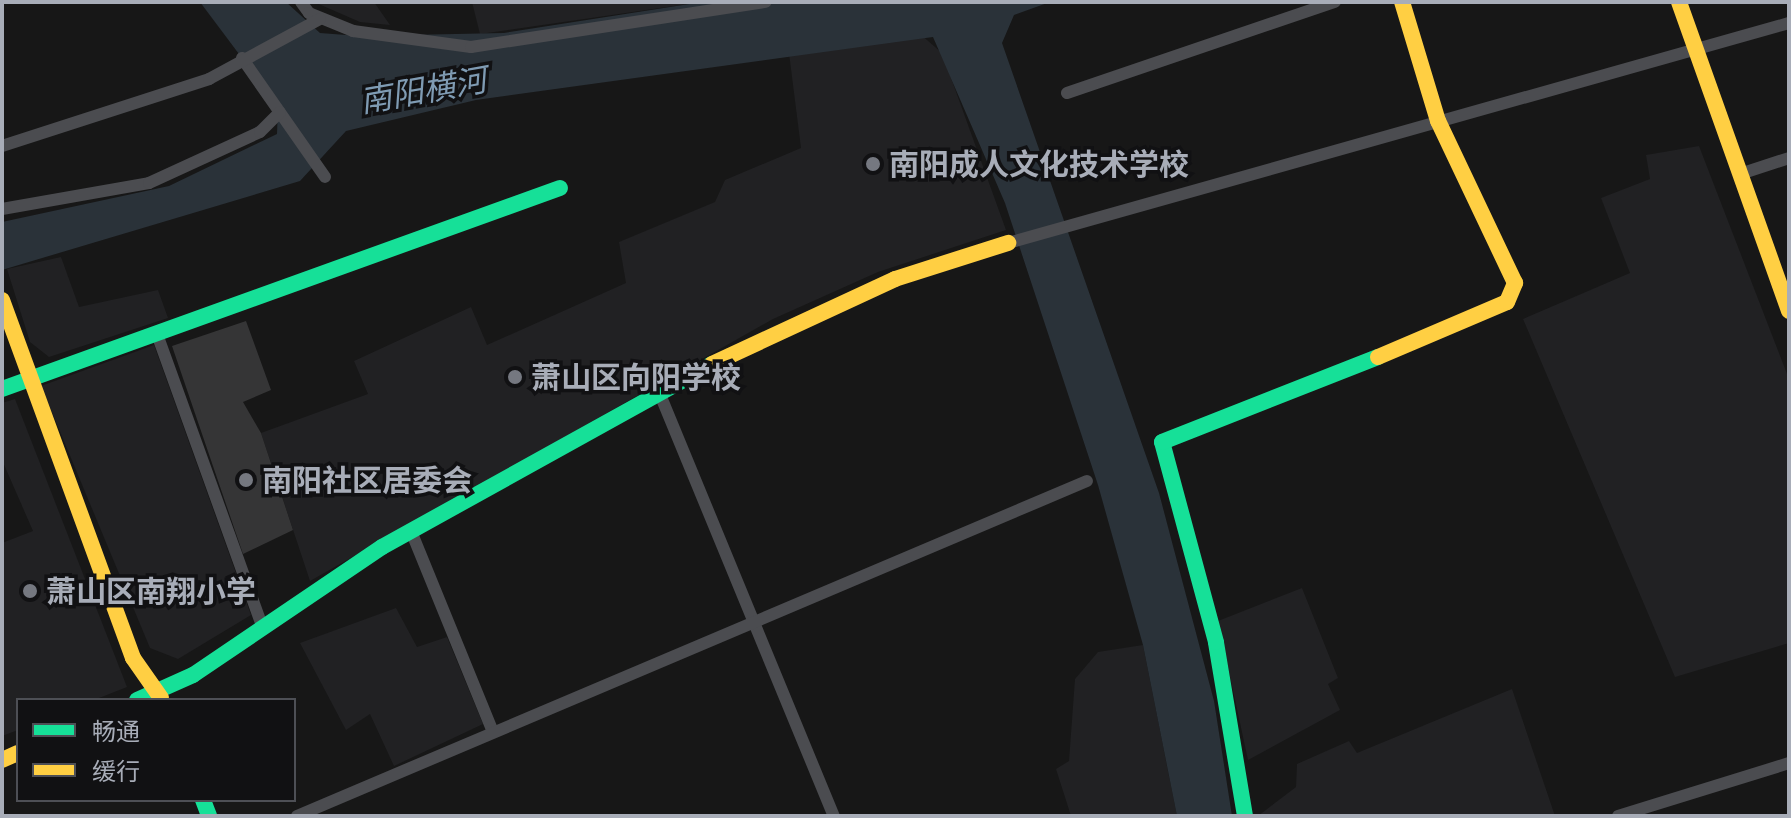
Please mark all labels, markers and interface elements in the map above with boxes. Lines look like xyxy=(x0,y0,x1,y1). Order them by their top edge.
water label: 南阳横河 xyxy=(357,60,489,120)
place label: 南阳成人文化技术学校 xyxy=(889,146,1189,182)
marker: 南阳成人文化技术学校 xyxy=(864,155,882,173)
place label: 萧山区向阳学校 xyxy=(531,359,741,395)
marker: 萧山区向阳学校 xyxy=(506,368,524,386)
place label: 南阳社区居委会 xyxy=(262,462,472,498)
marker: 南阳社区居委会 xyxy=(237,471,255,489)
place label: 萧山区南翔小学 xyxy=(46,573,256,609)
marker: 萧山区南翔小学 xyxy=(21,582,39,600)
legend xyxy=(16,698,296,802)
text: 畅通 xyxy=(92,713,140,749)
text: 缓行 xyxy=(92,753,140,789)

